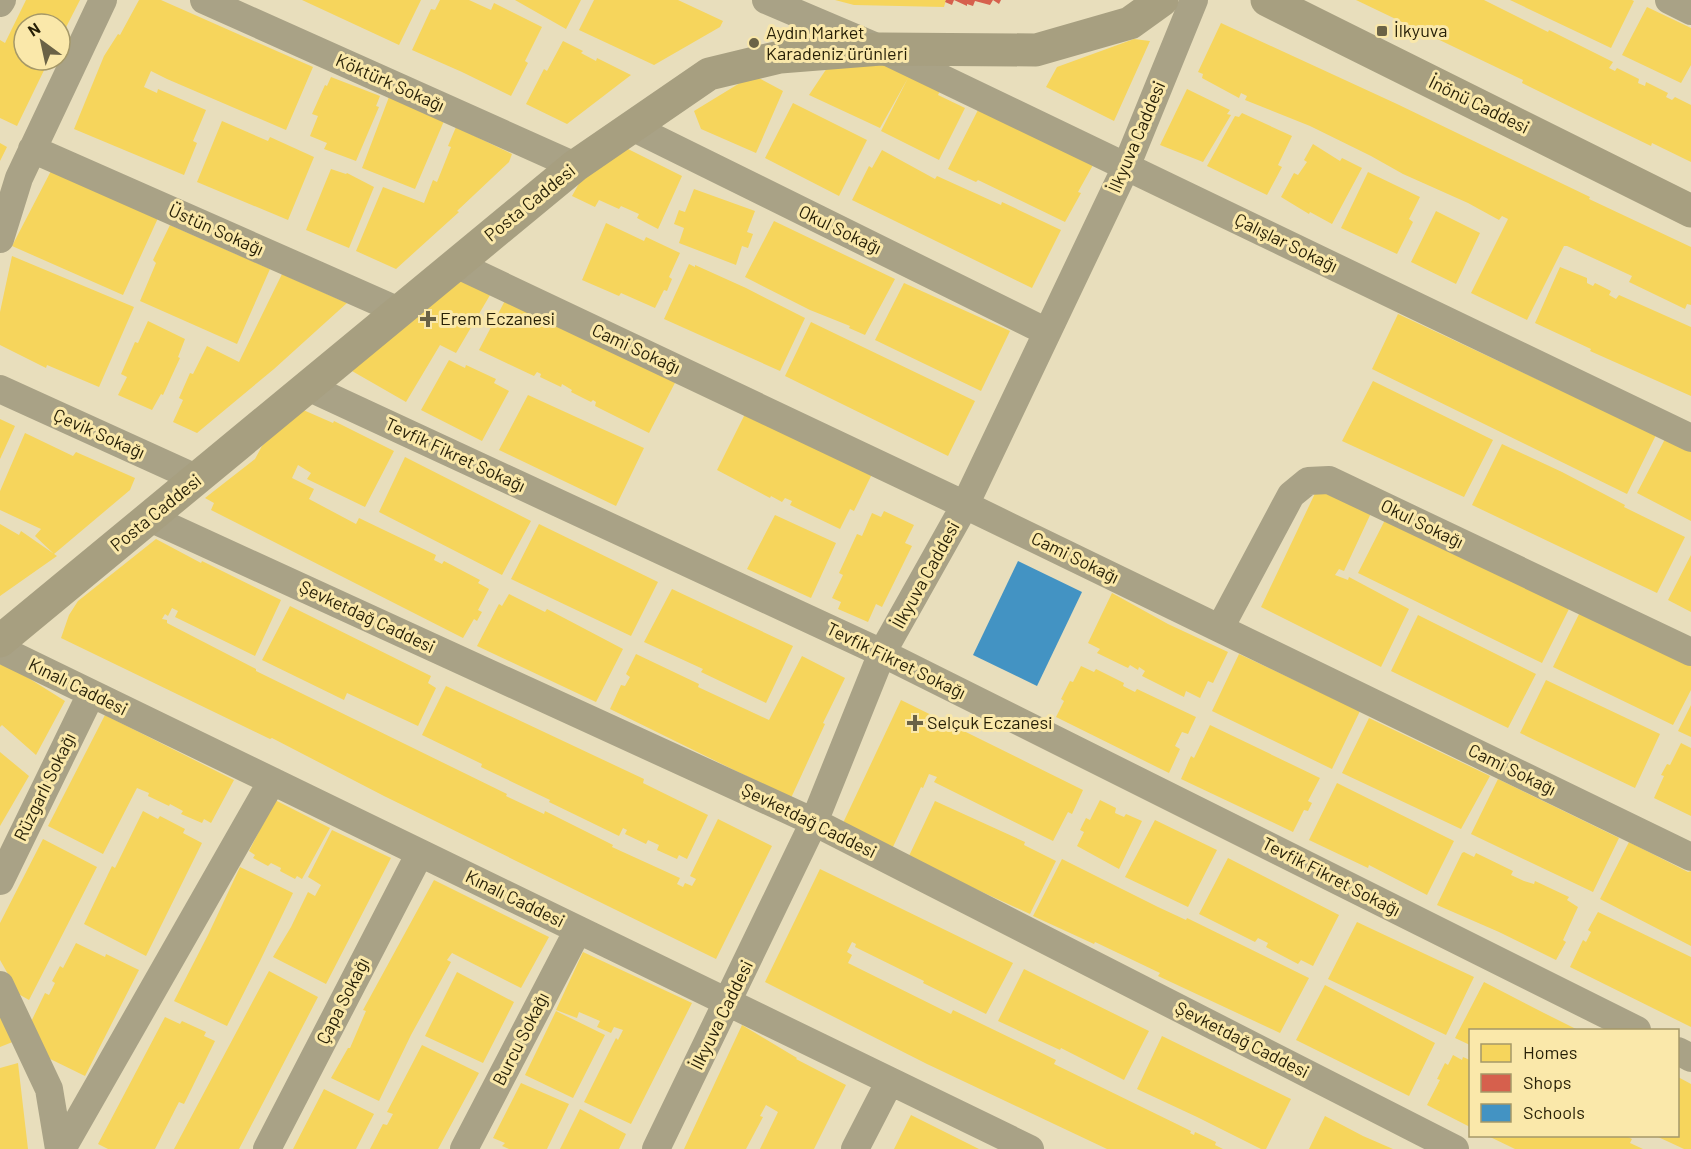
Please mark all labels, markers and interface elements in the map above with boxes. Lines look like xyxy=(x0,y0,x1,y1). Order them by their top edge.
north arrow xyxy=(12,12,72,72)
text: N xyxy=(24,18,43,40)
place label: İlkyuva xyxy=(1394,19,1447,41)
place label: Aydın Market Karadeniz ürünleri xyxy=(766,21,908,64)
marker: İlkyuva xyxy=(1375,24,1389,38)
marker: Aydın Market Karadeniz ürünleri xyxy=(747,36,761,50)
street label: Köktürk Sokağı xyxy=(333,48,448,116)
street label: İnönü Caddesi xyxy=(1426,70,1533,138)
street label: İlkyuva Caddesi xyxy=(1103,77,1170,196)
street label: Posta Caddesi xyxy=(480,159,579,246)
street label: Üstün Sokağı xyxy=(165,198,267,260)
street label: Okul Sokağı xyxy=(795,200,885,259)
street label: Çalışlar Sokağı xyxy=(1231,208,1342,277)
place label: Erem Eczanesi xyxy=(440,307,555,329)
marker: Erem Eczanesi xyxy=(421,312,435,326)
street label: Cami Sokağı xyxy=(589,318,684,378)
street label: Çevik Sokağı xyxy=(50,403,149,463)
street label: Tevfik Fikret Sokağı xyxy=(382,412,529,496)
street label: Posta Caddesi xyxy=(106,469,205,556)
street label: Okul Sokağı xyxy=(1377,494,1467,553)
street label: İlkyuva Caddesi xyxy=(887,517,964,632)
street label: Cami Sokağı xyxy=(1028,526,1123,588)
street label: Şevketdağ Caddesi xyxy=(296,575,439,657)
street label: Tevfik Fikret Sokağı xyxy=(823,617,970,703)
street label: Kınalı Caddesi xyxy=(25,653,132,720)
place label: Selçuk Eczanesi xyxy=(927,711,1053,733)
marker: Selçuk Eczanesi xyxy=(908,716,922,730)
street label: Rüzgarlı Sokağı xyxy=(8,729,80,844)
street label: Cami Sokağı xyxy=(1465,738,1560,800)
street label: Şevketdağ Caddesi xyxy=(738,778,881,862)
street label: Tevfik Fikret Sokağı xyxy=(1259,832,1404,920)
street label: Kınalı Caddesi xyxy=(462,865,569,932)
street label: Çapa Sokağı xyxy=(311,953,373,1048)
street label: İlkyuva Caddesi xyxy=(685,956,757,1073)
street label: Burcu Sokağı xyxy=(487,988,553,1089)
street label: Şevketdağ Caddesi xyxy=(1172,996,1313,1082)
legend xyxy=(1469,1029,1679,1137)
text: Homes xyxy=(1523,1041,1577,1063)
text: Shops xyxy=(1523,1071,1572,1093)
text: Schools xyxy=(1523,1101,1585,1123)

